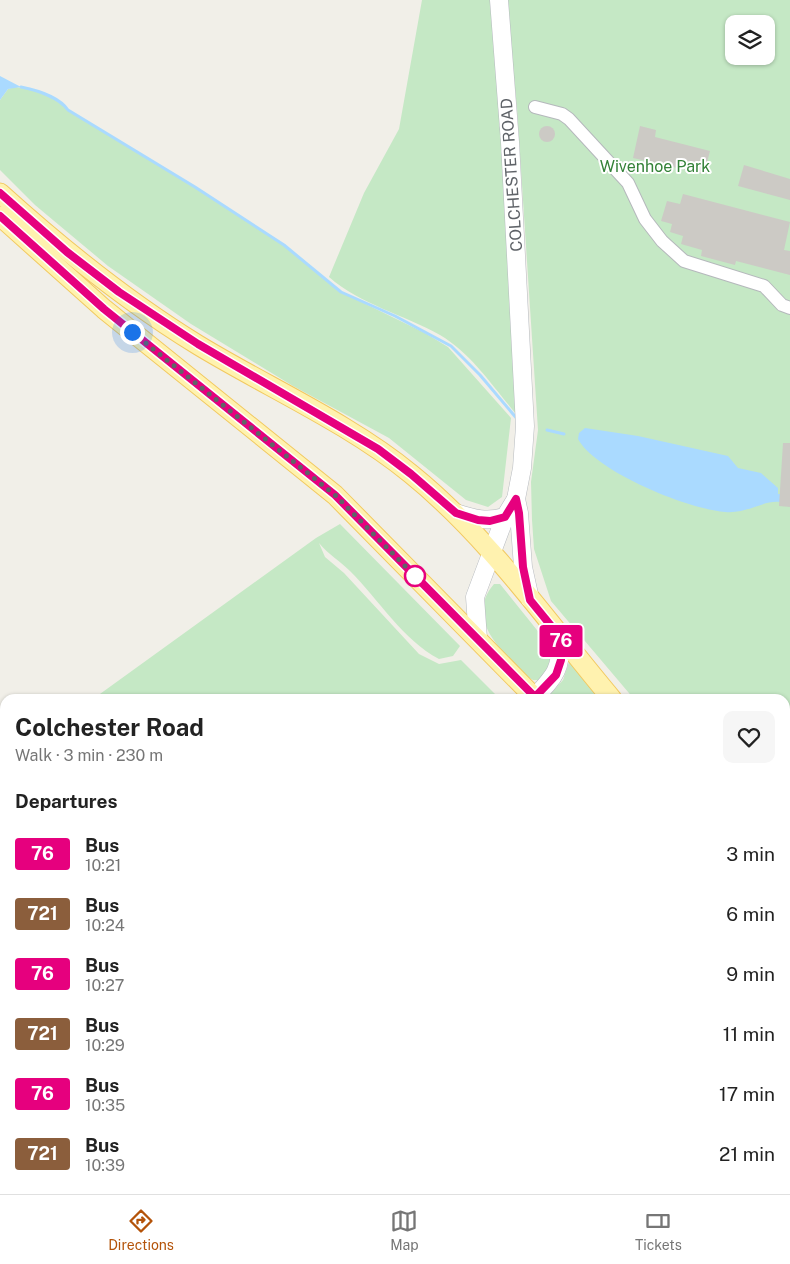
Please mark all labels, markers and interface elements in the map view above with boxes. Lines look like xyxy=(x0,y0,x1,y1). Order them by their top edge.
map controls xyxy=(725,15,775,65)
button: layers xyxy=(725,15,775,65)
street label: COLCHESTER ROAD xyxy=(497,98,526,252)
park label: Wivenhoe Park xyxy=(600,157,710,176)
your location xyxy=(120,320,145,345)
unlabelled marker xyxy=(404,565,426,587)
line badge: 76 xyxy=(538,625,584,657)
text: 76 xyxy=(550,630,573,651)
button: heart xyxy=(723,711,775,763)
text: Colchester Road xyxy=(15,713,204,741)
text: Walk · 3 min · 230 m xyxy=(15,746,163,765)
text: Departures xyxy=(15,790,118,812)
text: Bus xyxy=(85,834,119,856)
text: 76 xyxy=(31,843,54,864)
text: 3 min xyxy=(726,843,775,865)
text: 10:21 xyxy=(85,856,121,875)
text: Bus xyxy=(85,894,119,916)
text: 721 xyxy=(27,903,58,924)
text: 6 min xyxy=(726,903,775,925)
text: 10:24 xyxy=(85,916,125,935)
text: Bus xyxy=(85,954,119,976)
text: 76 xyxy=(31,963,54,984)
text: 9 min xyxy=(726,963,775,985)
text: 10:27 xyxy=(85,976,124,995)
text: Bus xyxy=(85,1014,119,1036)
text: 721 xyxy=(27,1023,58,1044)
text: 11 min xyxy=(723,1023,775,1045)
text: 10:29 xyxy=(85,1036,125,1055)
text: Bus xyxy=(85,1074,119,1096)
text: 76 xyxy=(31,1083,54,1104)
text: 17 min xyxy=(719,1083,775,1105)
text: 10:35 xyxy=(85,1096,125,1115)
text: Bus xyxy=(85,1134,119,1156)
text: 721 xyxy=(27,1143,58,1164)
text: 21 min xyxy=(719,1143,775,1165)
text: 10:39 xyxy=(85,1156,125,1175)
tab: Directions xyxy=(108,1207,174,1253)
tab: Map xyxy=(390,1207,419,1253)
tab: Tickets xyxy=(635,1207,682,1253)

